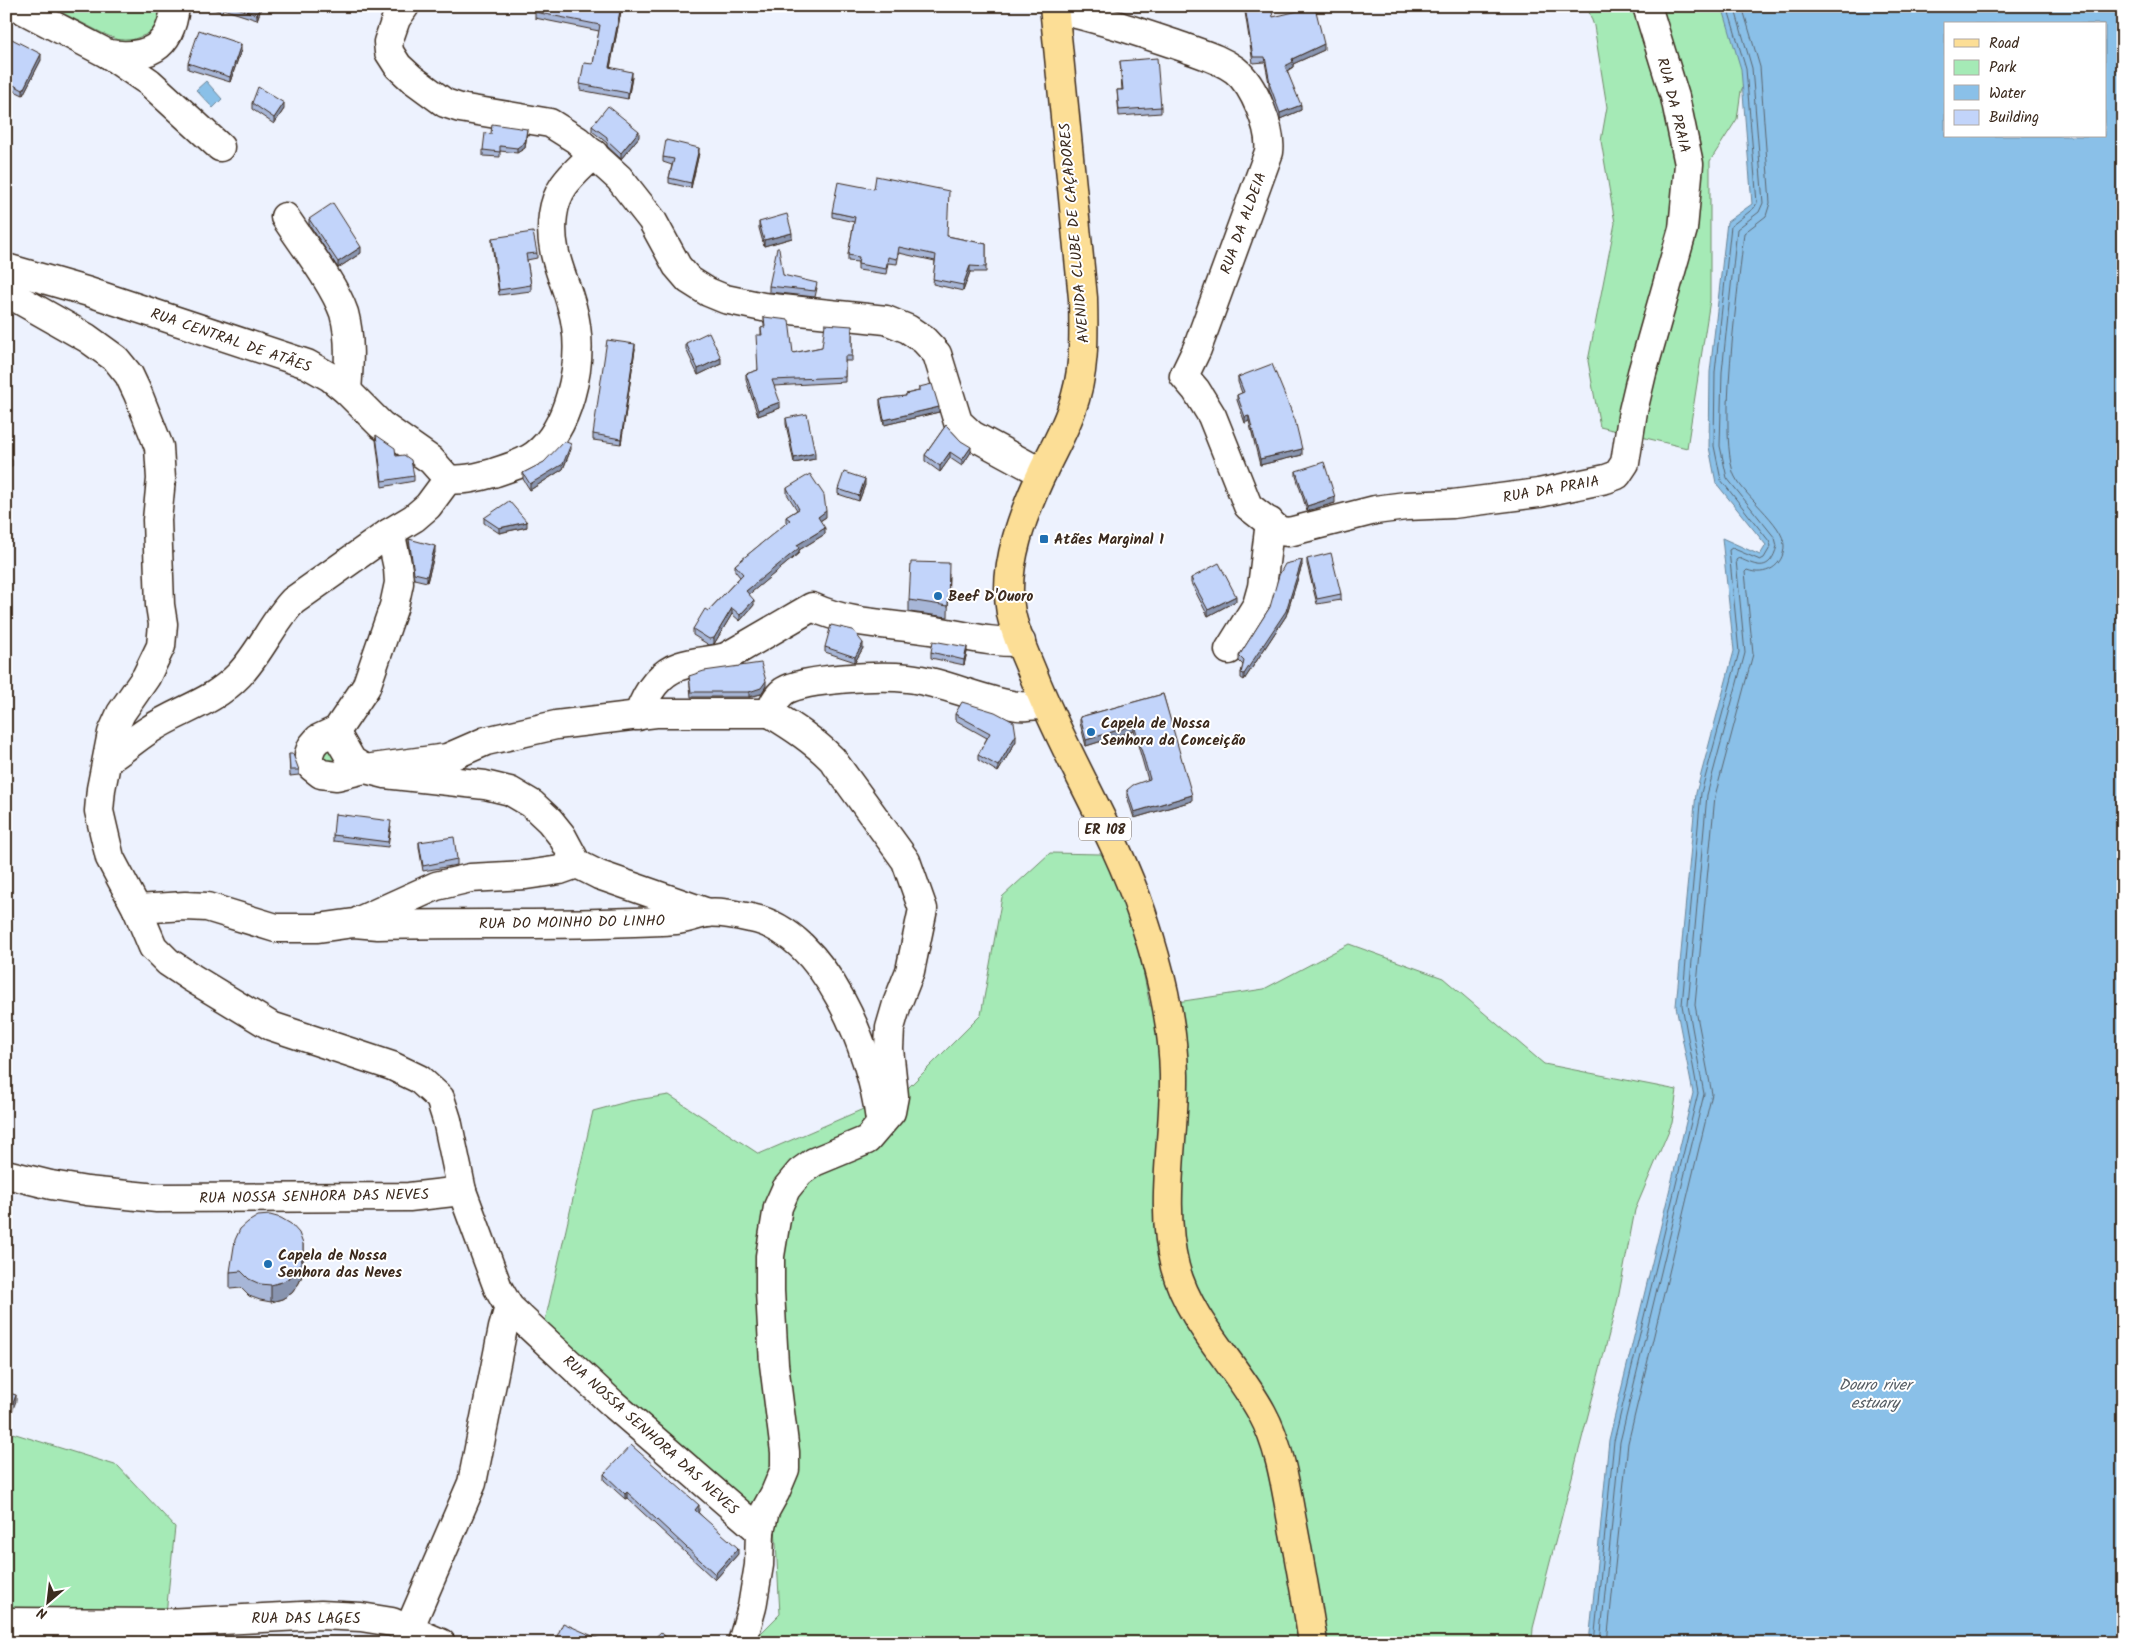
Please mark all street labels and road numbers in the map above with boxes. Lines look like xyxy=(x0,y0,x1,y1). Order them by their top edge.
street label: RUA DA PRAIA xyxy=(1650,55,1696,155)
street label: AVENIDA CLUBE DE CAÇADORES xyxy=(1053,122,1097,344)
street label: RUA DA ALDEIA xyxy=(1214,169,1274,278)
street label: RUA CENTRAL DE ATÃES xyxy=(147,302,314,380)
street label: RUA DA PRAIA xyxy=(1501,470,1601,510)
road number: ER 108 xyxy=(1079,818,1131,841)
street label: RUA DO MOINHO DO LINHO xyxy=(479,909,665,937)
street label: RUA NOSSA SENHORA DAS NEVES xyxy=(199,1183,429,1211)
street label: RUA NOSSA SENHORA DAS NEVES xyxy=(557,1350,744,1522)
street label: RUA DAS LAGES xyxy=(252,1607,360,1631)

